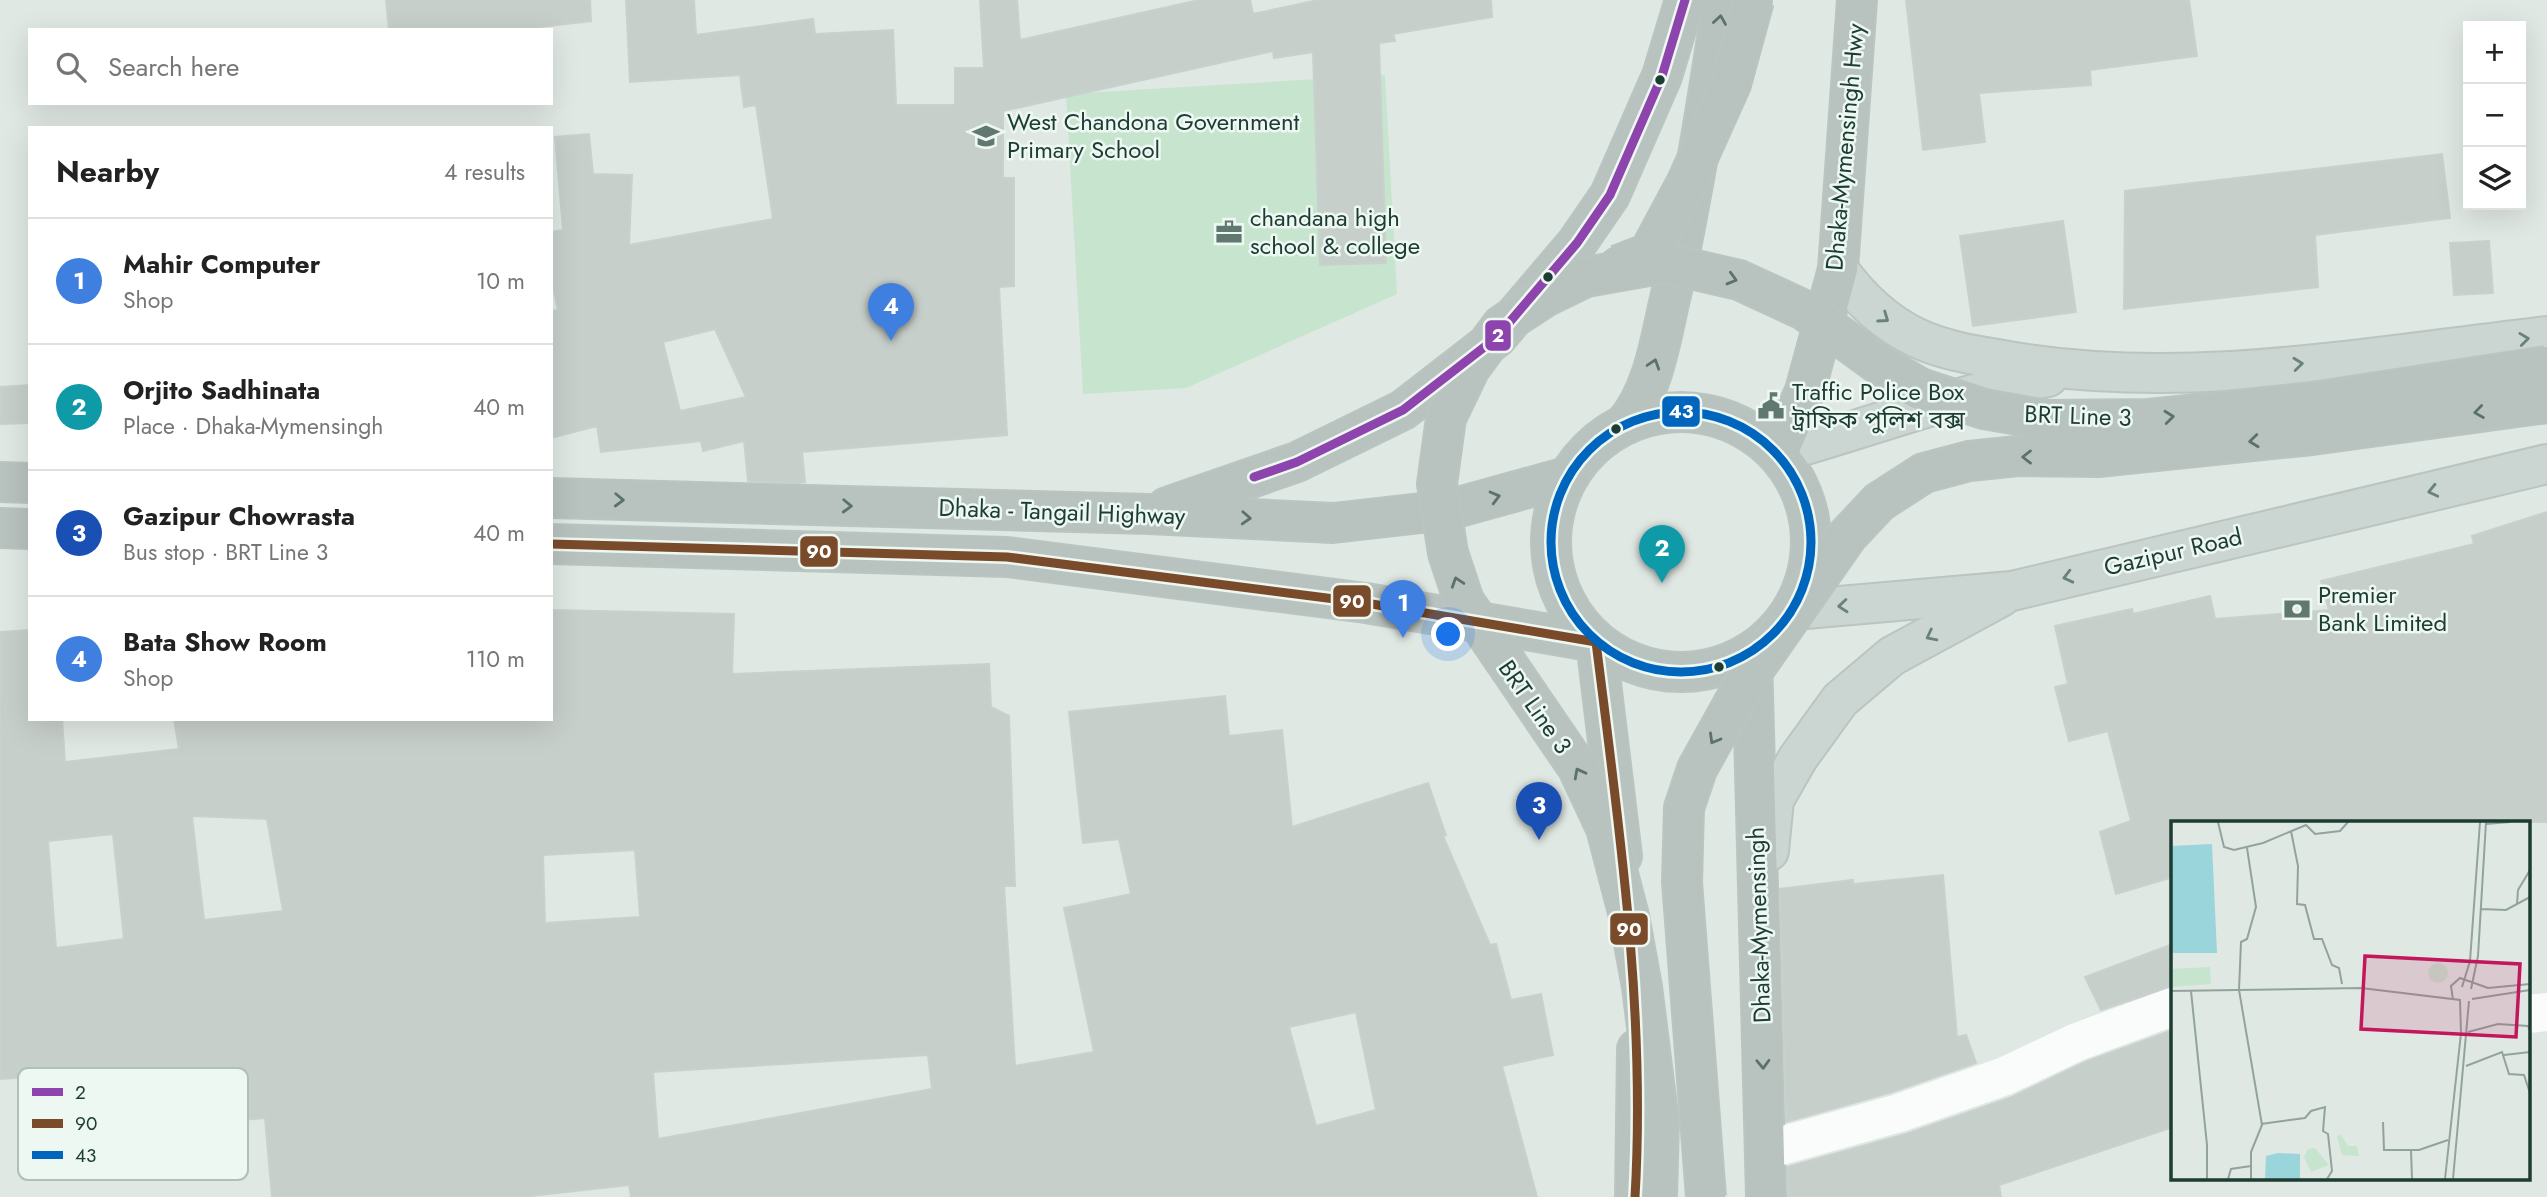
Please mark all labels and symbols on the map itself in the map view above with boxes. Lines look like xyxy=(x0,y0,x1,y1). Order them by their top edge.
one-way arrow xyxy=(1712,14,1727,26)
street label: Dhaka-Mymensingh Hwy xyxy=(1816,21,1873,272)
unlabelled marker xyxy=(1653,73,1667,87)
place label: West Chandona Government Primary School xyxy=(1007,104,1300,167)
school or university icon: West Chandona Government Primary School xyxy=(971,121,1001,151)
place label: chandana high school & college xyxy=(1250,200,1420,263)
office icon: chandana high school & college xyxy=(1214,217,1244,247)
unlabelled marker xyxy=(1541,270,1555,284)
one-way arrow xyxy=(1726,271,1738,285)
pin: 4 xyxy=(868,283,914,341)
one-way arrow xyxy=(1876,310,1889,322)
line badge: 2 xyxy=(1484,319,1512,352)
text: 2 xyxy=(1492,322,1504,349)
one-way arrow xyxy=(2518,331,2530,346)
one-way arrow xyxy=(2293,357,2304,372)
one-way arrow xyxy=(1645,358,1660,370)
place label: Traffic Police Box ট্রাফিক পুলিশ বক্স xyxy=(1791,374,1966,437)
public building icon: Traffic Police Box ট্রাফিক পুলিশ বক্স xyxy=(1756,391,1786,421)
line badge: 43 xyxy=(1661,395,1701,428)
street label: BRT Line 3 xyxy=(2024,396,2132,435)
text: 43 xyxy=(1668,398,1694,425)
one-way arrow xyxy=(2474,404,2485,419)
one-way arrow xyxy=(2164,410,2175,425)
unlabelled marker xyxy=(1609,422,1623,436)
one-way arrow xyxy=(2248,433,2259,448)
one-way arrow xyxy=(2021,449,2032,465)
one-way arrow xyxy=(2427,483,2439,497)
street label: Dhaka - Tangail Highway xyxy=(938,490,1186,533)
one-way arrow xyxy=(1489,491,1501,505)
one-way arrow xyxy=(614,492,625,507)
one-way arrow xyxy=(842,498,853,514)
one-way arrow xyxy=(1240,511,1251,526)
street label: Gazipur Road xyxy=(2100,519,2245,584)
pin: 2 xyxy=(1639,525,1685,583)
line badge: 90 xyxy=(799,535,839,568)
text: 90 xyxy=(806,538,832,565)
one-way arrow xyxy=(2062,569,2074,583)
one-way arrow xyxy=(1451,576,1465,588)
place label: Premier Bank Limited xyxy=(2318,577,2447,640)
pin: 1 xyxy=(1380,580,1426,638)
line badge: 90 xyxy=(1332,584,1372,618)
text: 90 xyxy=(1339,588,1365,615)
bank icon: Premier Bank Limited xyxy=(2282,594,2312,624)
one-way arrow xyxy=(1837,598,1848,613)
your location xyxy=(1431,617,1465,651)
one-way arrow xyxy=(1926,628,1938,642)
street label: BRT Line 3 xyxy=(1490,653,1581,761)
unlabelled marker xyxy=(1712,660,1726,674)
one-way arrow xyxy=(1709,731,1722,744)
one-way arrow xyxy=(1574,767,1588,780)
pin: 3 xyxy=(1516,782,1562,840)
inset map xyxy=(2171,821,2530,1180)
street label: Dhaka-Mymensingh xyxy=(1738,826,1779,1024)
line badge: 90 xyxy=(1609,912,1649,946)
text: 90 xyxy=(1616,916,1642,943)
one-way arrow xyxy=(1755,1059,1771,1070)
legend xyxy=(18,1068,248,1180)
text: 2 xyxy=(75,1079,86,1106)
text: 90 xyxy=(75,1110,97,1137)
text: 43 xyxy=(75,1142,96,1169)

